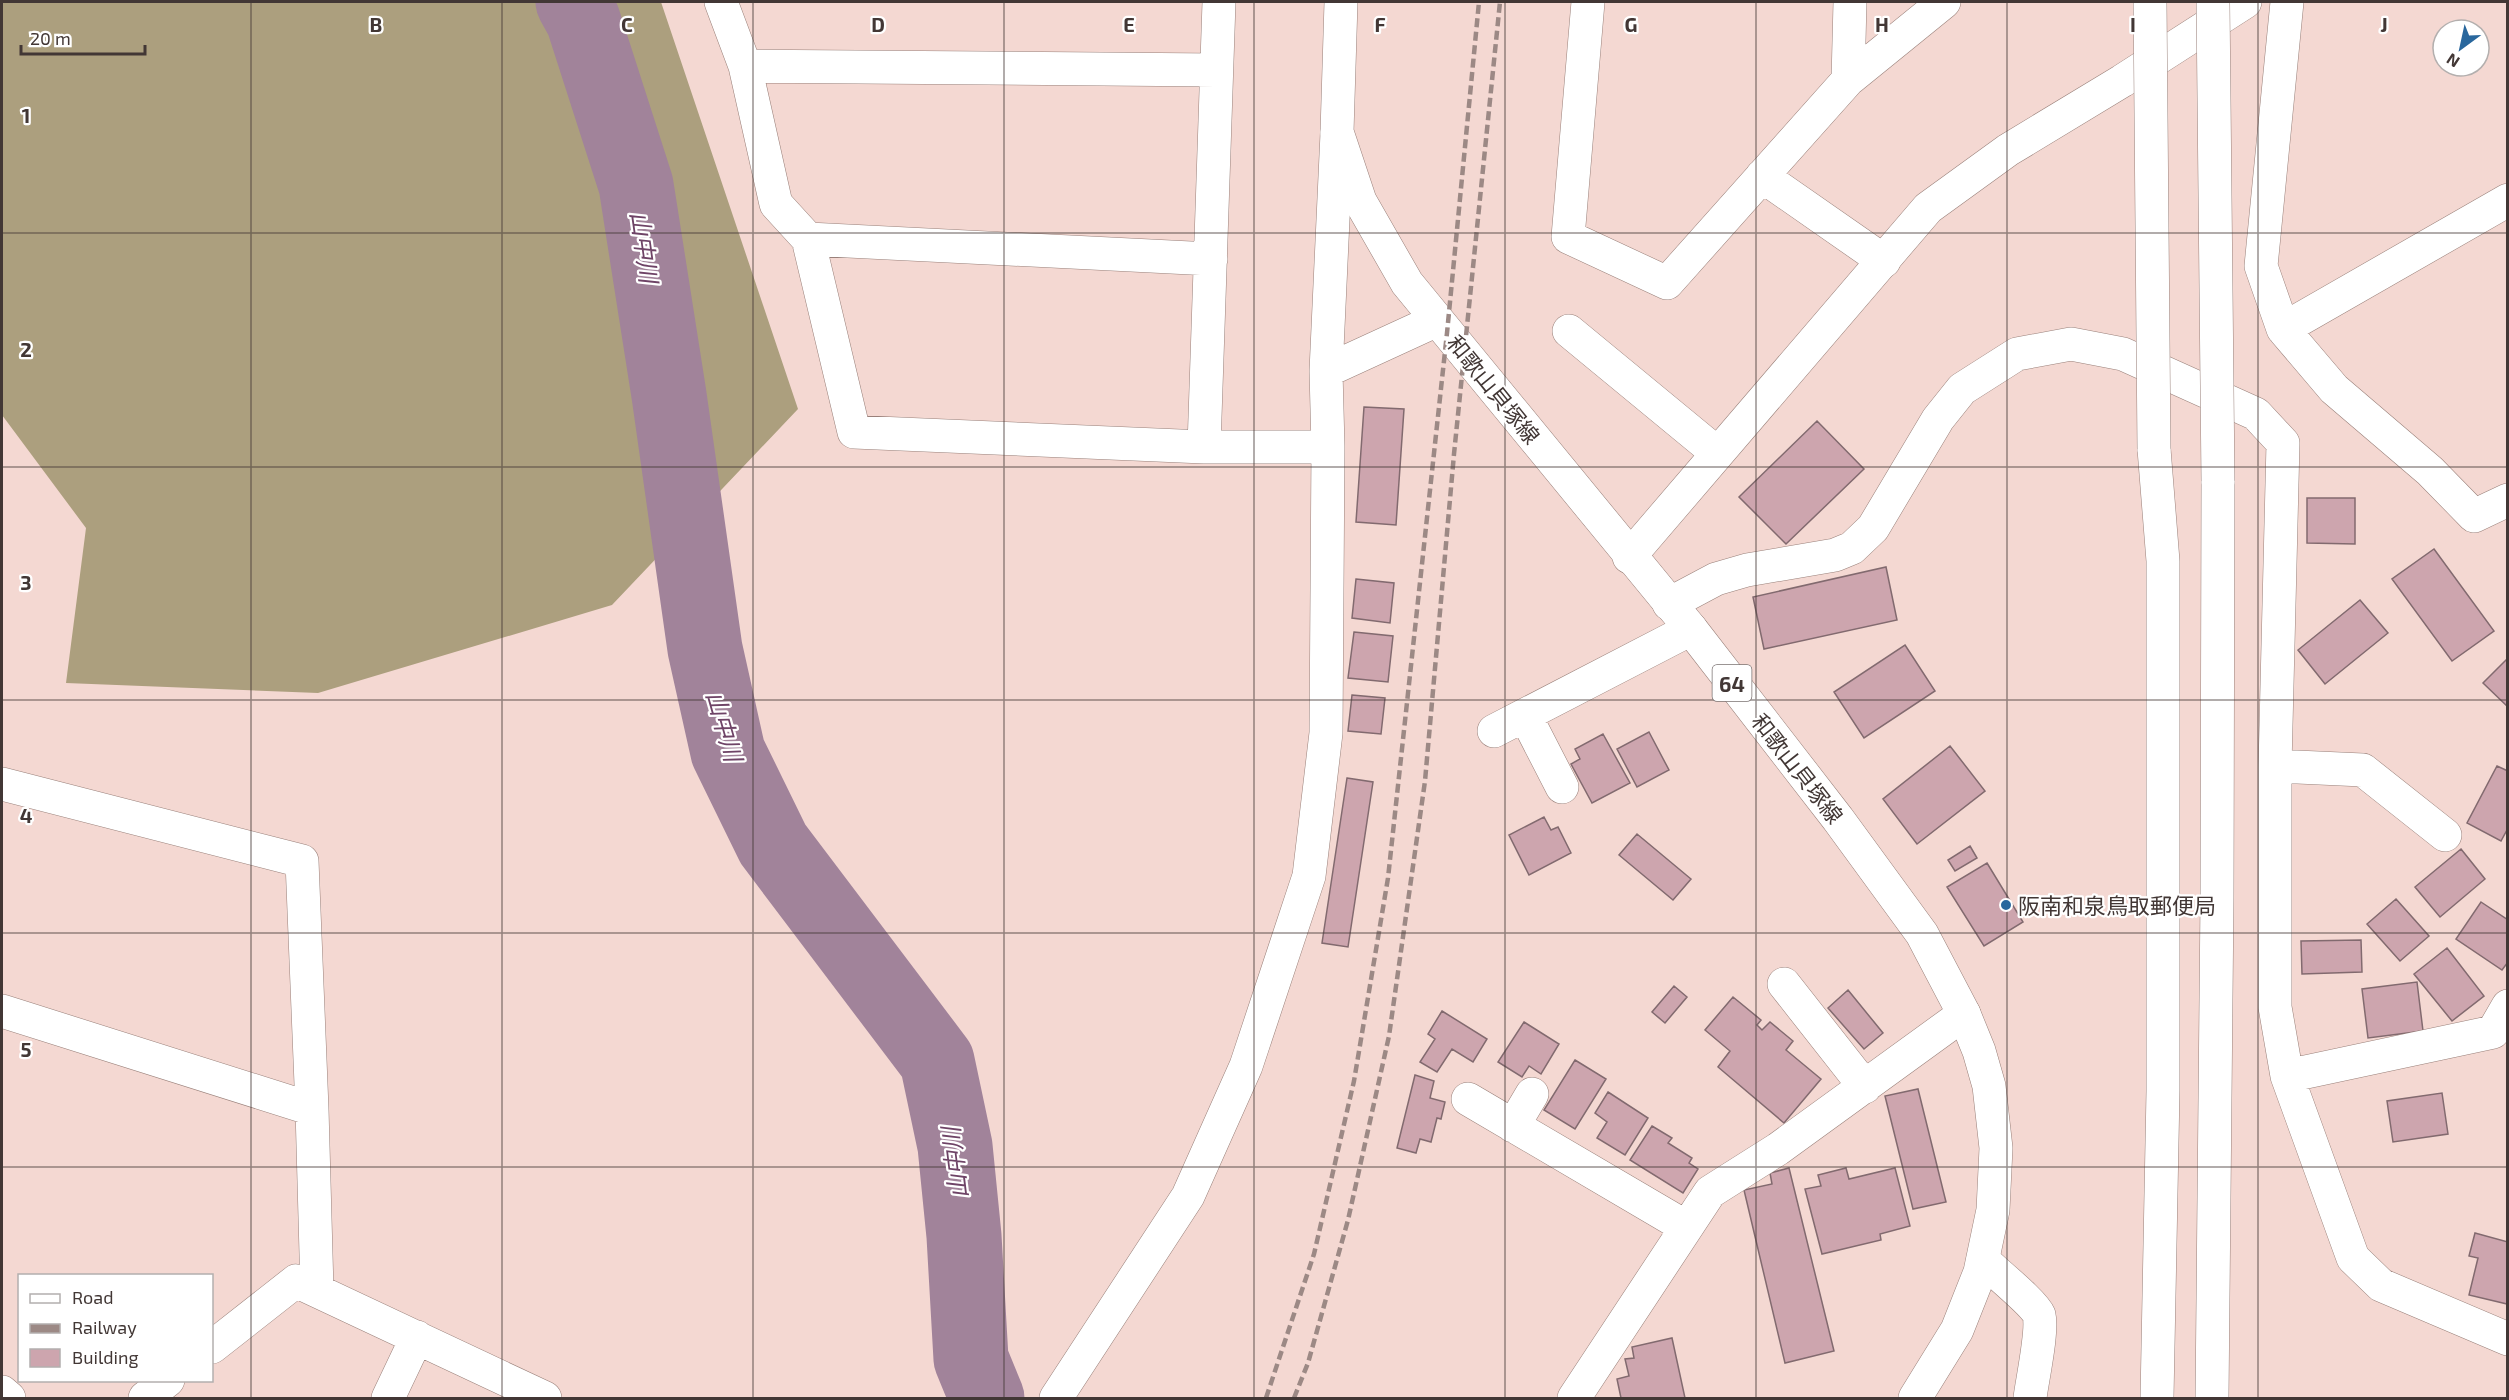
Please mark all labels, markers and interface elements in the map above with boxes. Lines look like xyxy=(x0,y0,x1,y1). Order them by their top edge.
text: B xyxy=(370,12,382,36)
text: C xyxy=(621,12,633,36)
text: D xyxy=(871,12,885,36)
text: E xyxy=(1123,12,1135,36)
text: F xyxy=(1374,12,1386,36)
text: G xyxy=(1625,12,1637,36)
text: H xyxy=(1875,12,1889,36)
text: I xyxy=(2130,12,2136,36)
text: J xyxy=(2380,12,2388,36)
scale bar xyxy=(21,18,146,56)
north arrow xyxy=(2431,18,2491,78)
text: 20 m xyxy=(30,27,71,49)
text: N xyxy=(2443,50,2463,72)
text: 1 xyxy=(22,103,30,127)
water label: 山中川 xyxy=(626,209,665,288)
street label: 和歌山貝塚線 xyxy=(1442,330,1546,448)
text: 2 xyxy=(20,337,32,361)
text: 3 xyxy=(20,570,32,594)
road number: 64 xyxy=(1712,665,1752,701)
water label: 山中川 xyxy=(701,687,750,767)
street label: 和歌山貝塚線 xyxy=(1747,708,1849,828)
text: 4 xyxy=(20,803,33,827)
place label: 阪南和泉鳥取郵便局 xyxy=(2018,892,2216,918)
marker: 阪南和泉鳥取郵便局 xyxy=(1999,898,2013,912)
text: 5 xyxy=(20,1037,32,1061)
water label: 山中川 xyxy=(935,1123,973,1200)
legend xyxy=(18,1274,213,1382)
text: Road xyxy=(72,1286,113,1308)
text: Railway xyxy=(72,1316,137,1338)
text: Building xyxy=(72,1346,139,1368)

